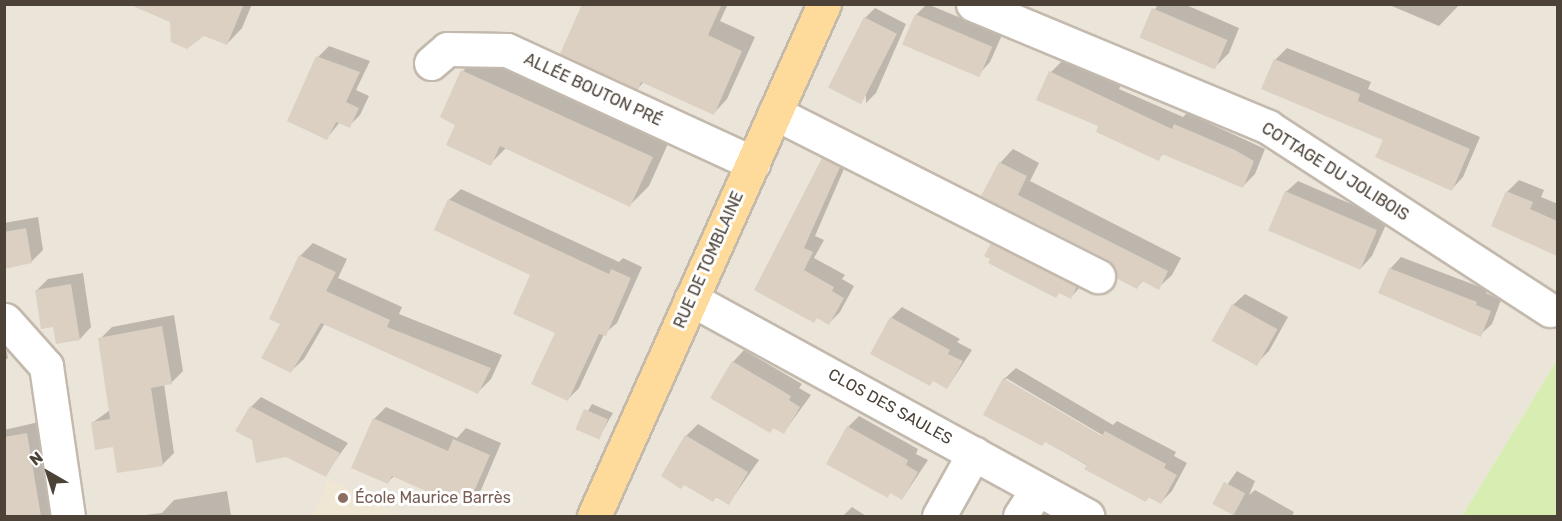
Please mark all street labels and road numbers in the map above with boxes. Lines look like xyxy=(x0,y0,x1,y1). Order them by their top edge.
street label: ALLÉE BOUTON PRÉ xyxy=(521,50,665,130)
street label: COTTAGE DU JOLIBOIS xyxy=(1258,119,1412,225)
street label: RUE DE TOMBLAINE xyxy=(670,188,748,332)
street label: CLOS DES SAULES xyxy=(825,365,955,449)

